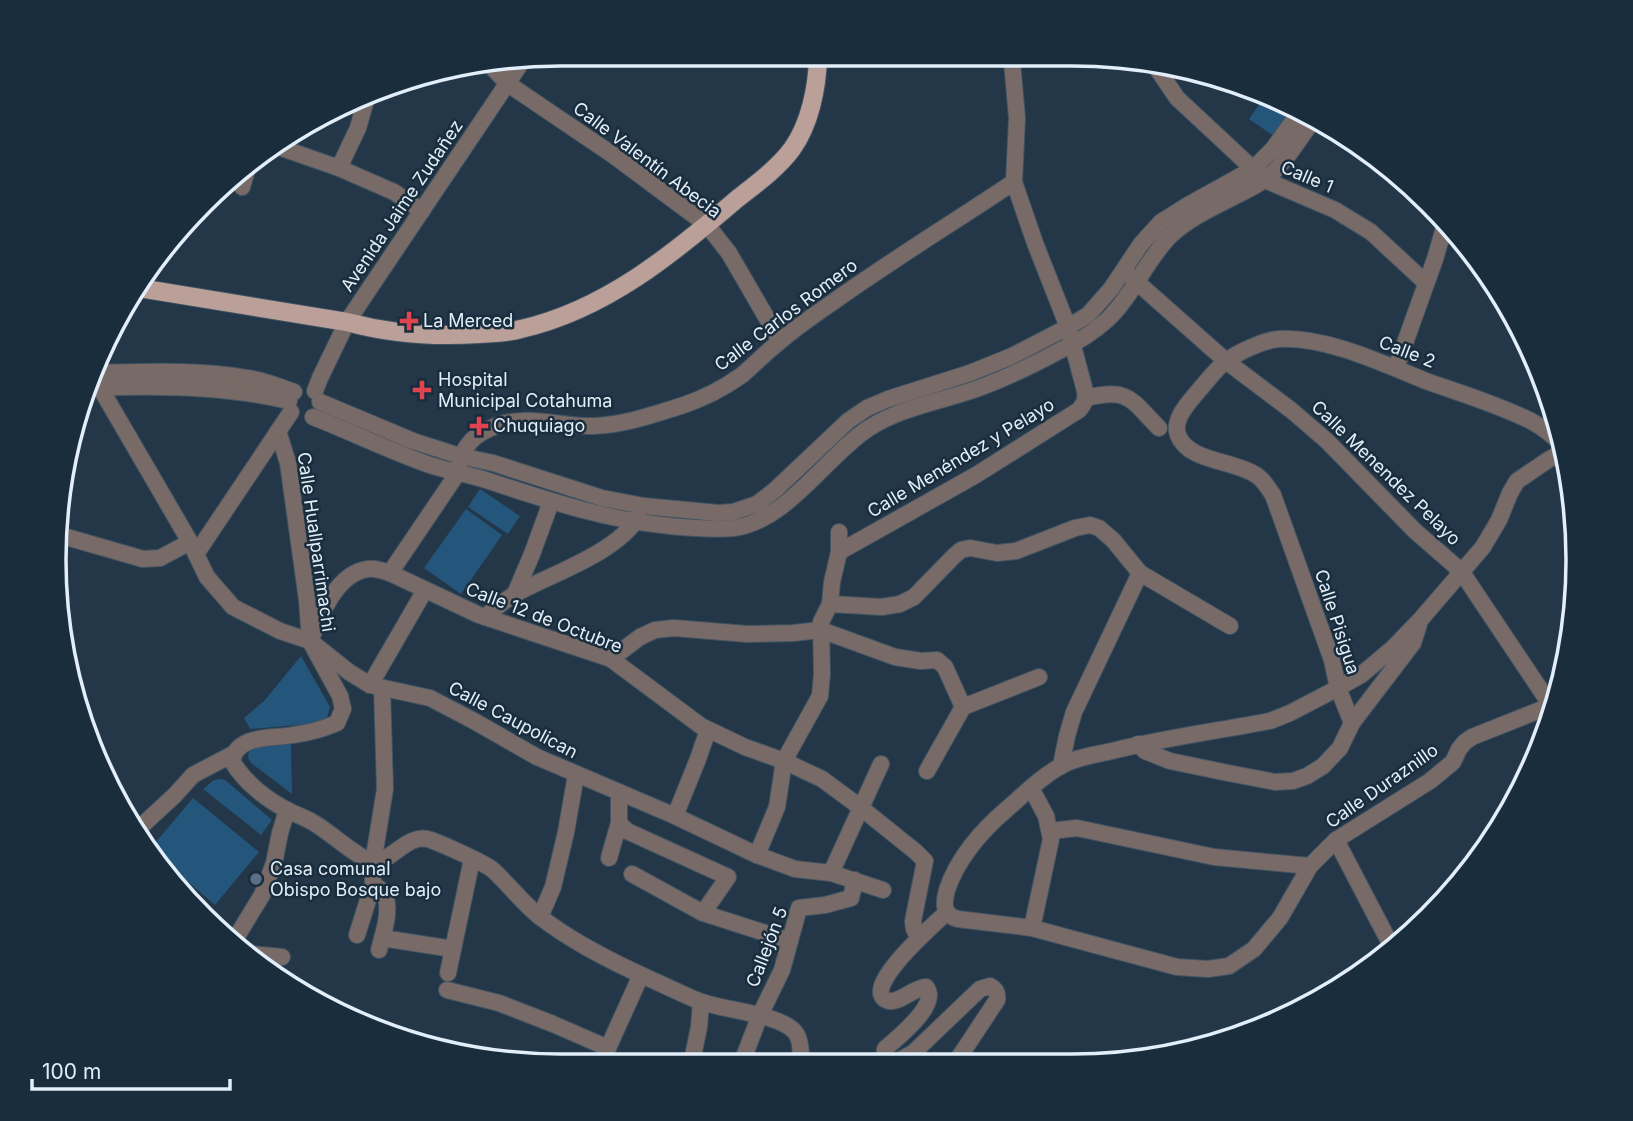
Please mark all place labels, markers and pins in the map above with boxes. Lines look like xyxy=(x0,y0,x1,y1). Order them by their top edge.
place label: La Merced xyxy=(423,310,513,331)
marker: La Merced xyxy=(401,313,417,329)
place label: Hospital Municipal Cotahuma xyxy=(438,369,612,411)
marker: Hospital Municipal Cotahuma xyxy=(412,380,432,400)
place label: Chuquiago xyxy=(493,415,585,436)
marker: Chuquiago xyxy=(471,418,487,434)
place label: Casa comunal Obispo Bosque bajo xyxy=(270,858,441,900)
marker: Casa comunal Obispo Bosque bajo xyxy=(248,871,264,887)

